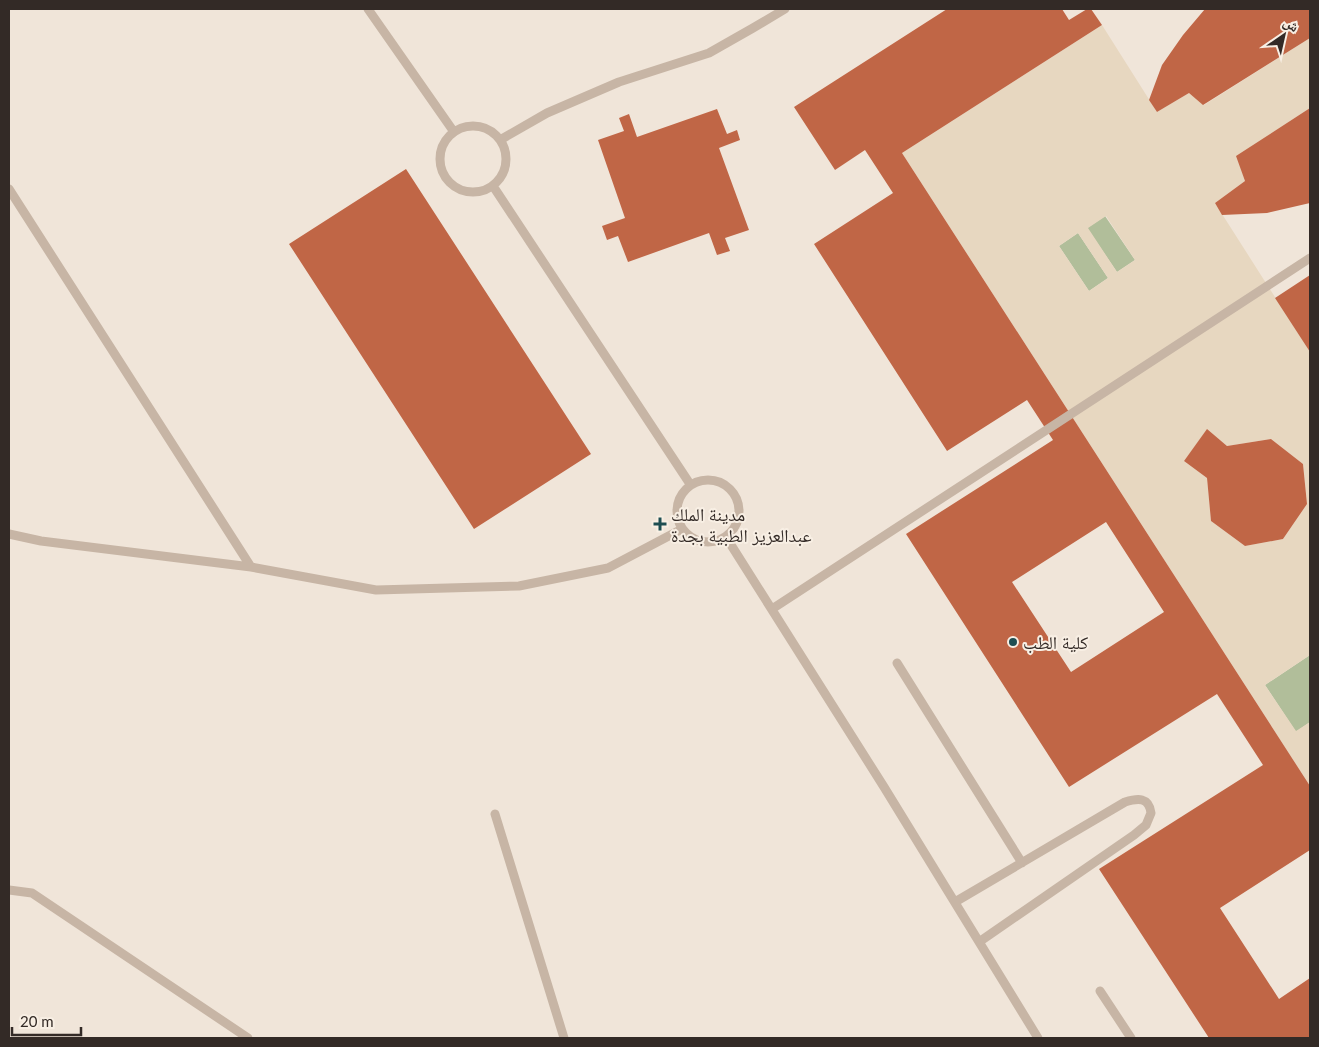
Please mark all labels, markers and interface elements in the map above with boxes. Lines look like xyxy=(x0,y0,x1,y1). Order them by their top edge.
north arrow xyxy=(1259,10,1309,60)
text: ش xyxy=(1280,13,1303,36)
place label: مدينة الملك عبدالعزيز الطبية بجدة xyxy=(671,503,811,547)
marker: مدينة الملك عبدالعزيز الطبية بجدة xyxy=(653,517,667,531)
place label: كلية الطب xyxy=(1023,631,1089,654)
marker: كلية الطب xyxy=(1007,636,1019,648)
scale bar xyxy=(12,1004,81,1036)
text: 20 m xyxy=(20,1012,54,1030)

